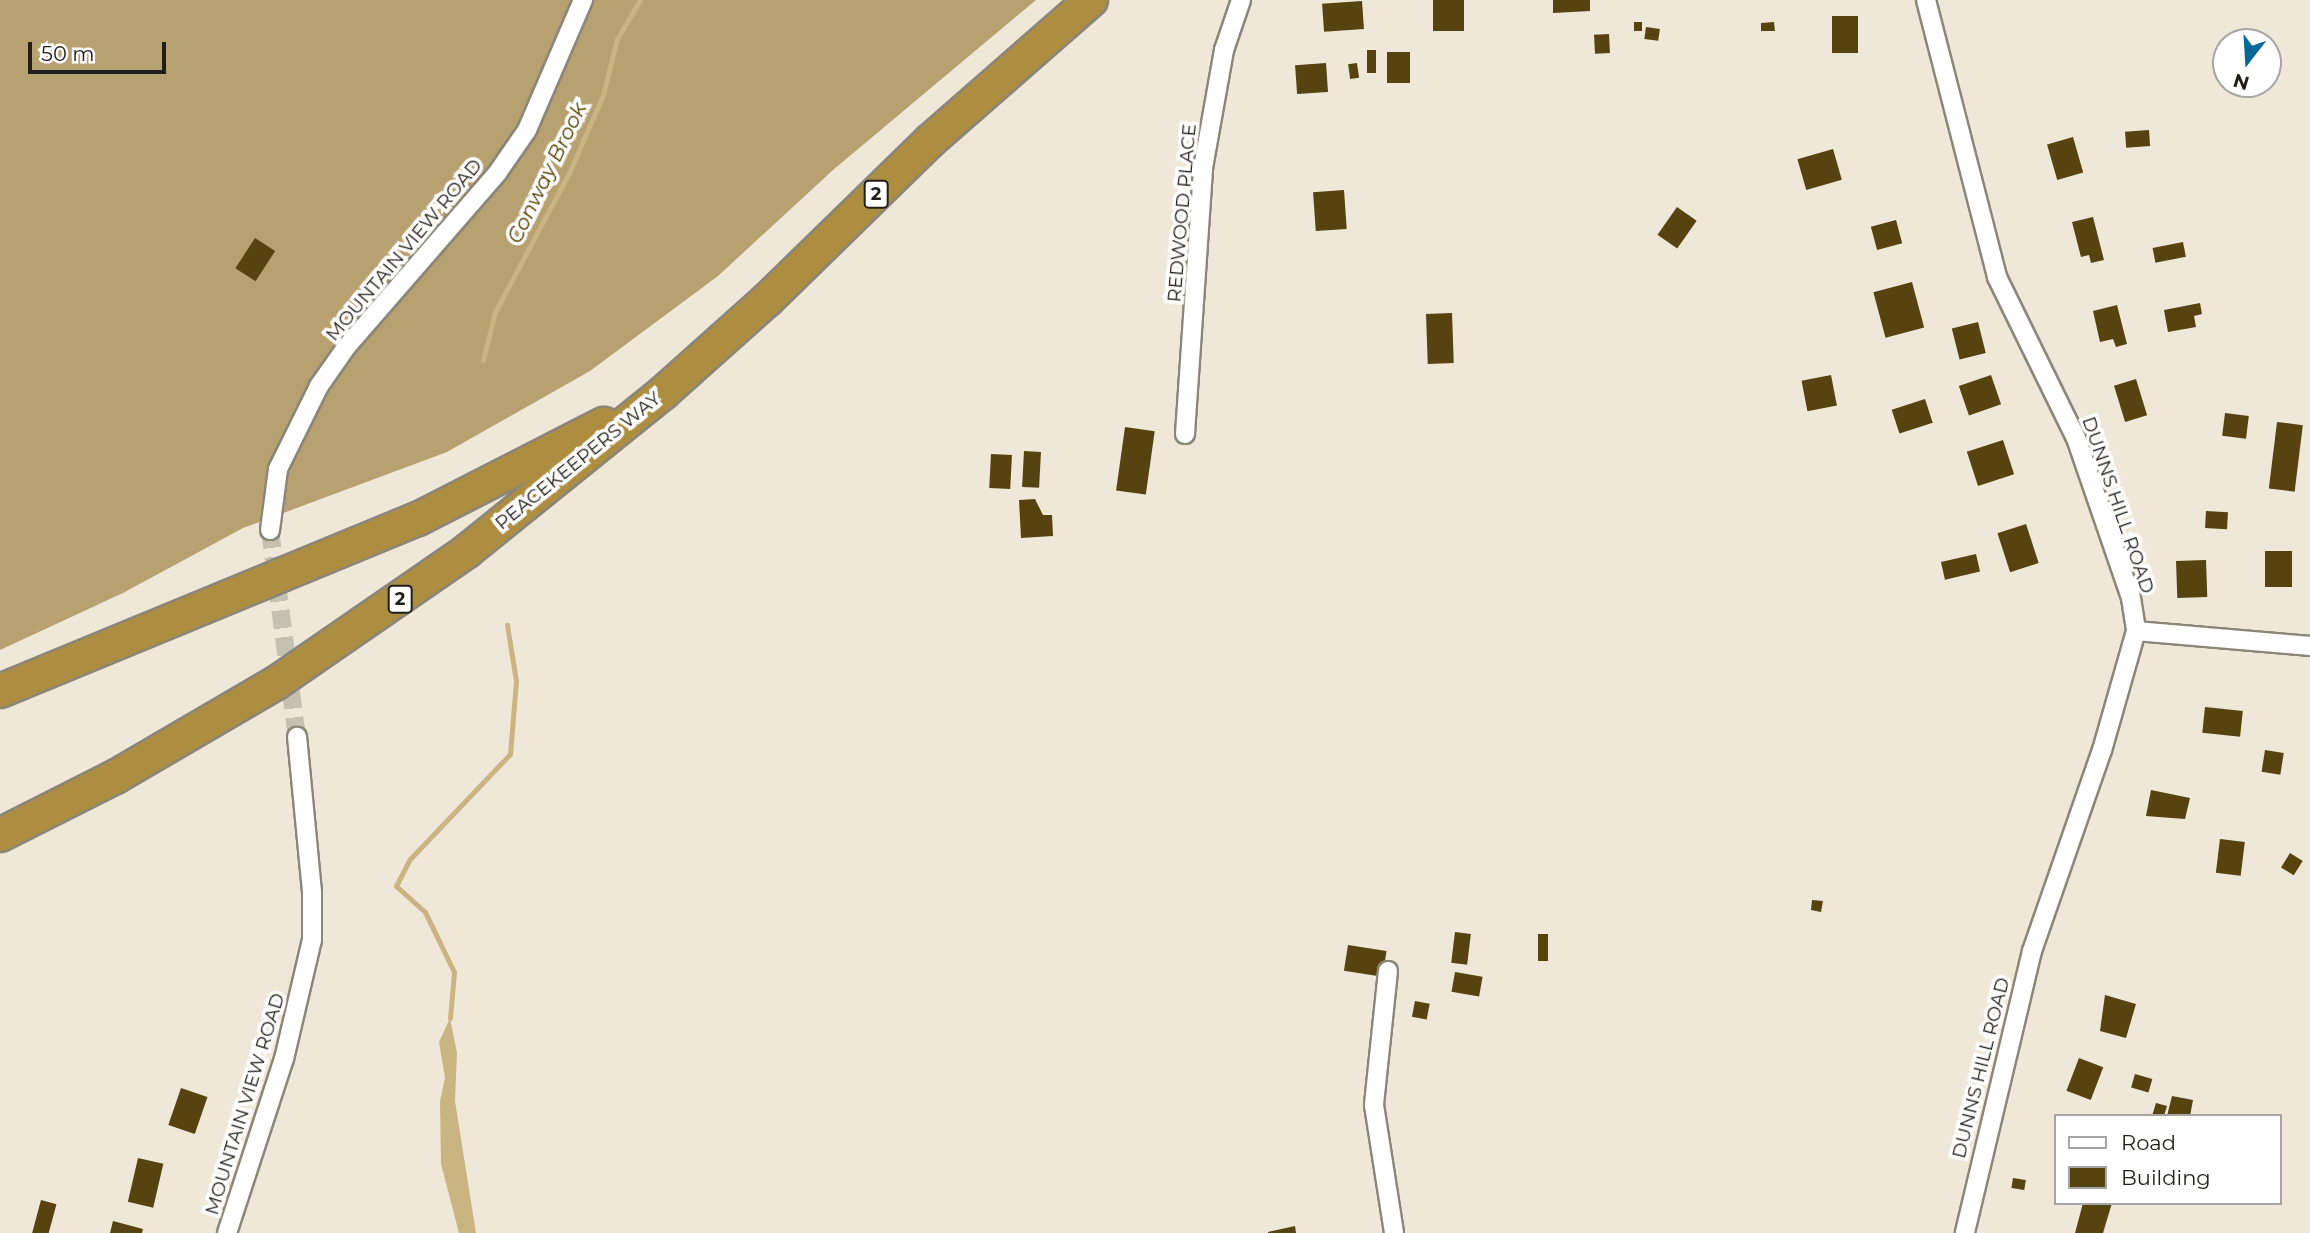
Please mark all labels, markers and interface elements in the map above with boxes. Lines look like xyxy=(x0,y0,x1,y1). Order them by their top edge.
scale bar xyxy=(32,28,170,72)
north arrow xyxy=(2212,28,2282,98)
text: 50 m xyxy=(41,41,95,66)
text: N xyxy=(2231,68,2252,95)
water label: Conway Brook xyxy=(502,98,592,248)
street label: REDWOOD PLACE xyxy=(1163,123,1201,303)
street label: MOUNTAIN VIEW ROAD xyxy=(321,154,487,346)
road number: 2 xyxy=(862,180,890,209)
street label: PEACEKEEPERS WAY xyxy=(491,387,665,535)
street label: DUNNS HILL ROAD xyxy=(2077,414,2159,596)
road number: 2 xyxy=(386,584,414,614)
street label: DUNNS HILL ROAD xyxy=(1947,975,2015,1161)
street label: MOUNTAIN VIEW ROAD xyxy=(200,990,290,1218)
legend xyxy=(2054,1114,2282,1205)
text: Road xyxy=(2121,1130,2176,1155)
text: Building xyxy=(2121,1165,2211,1190)

